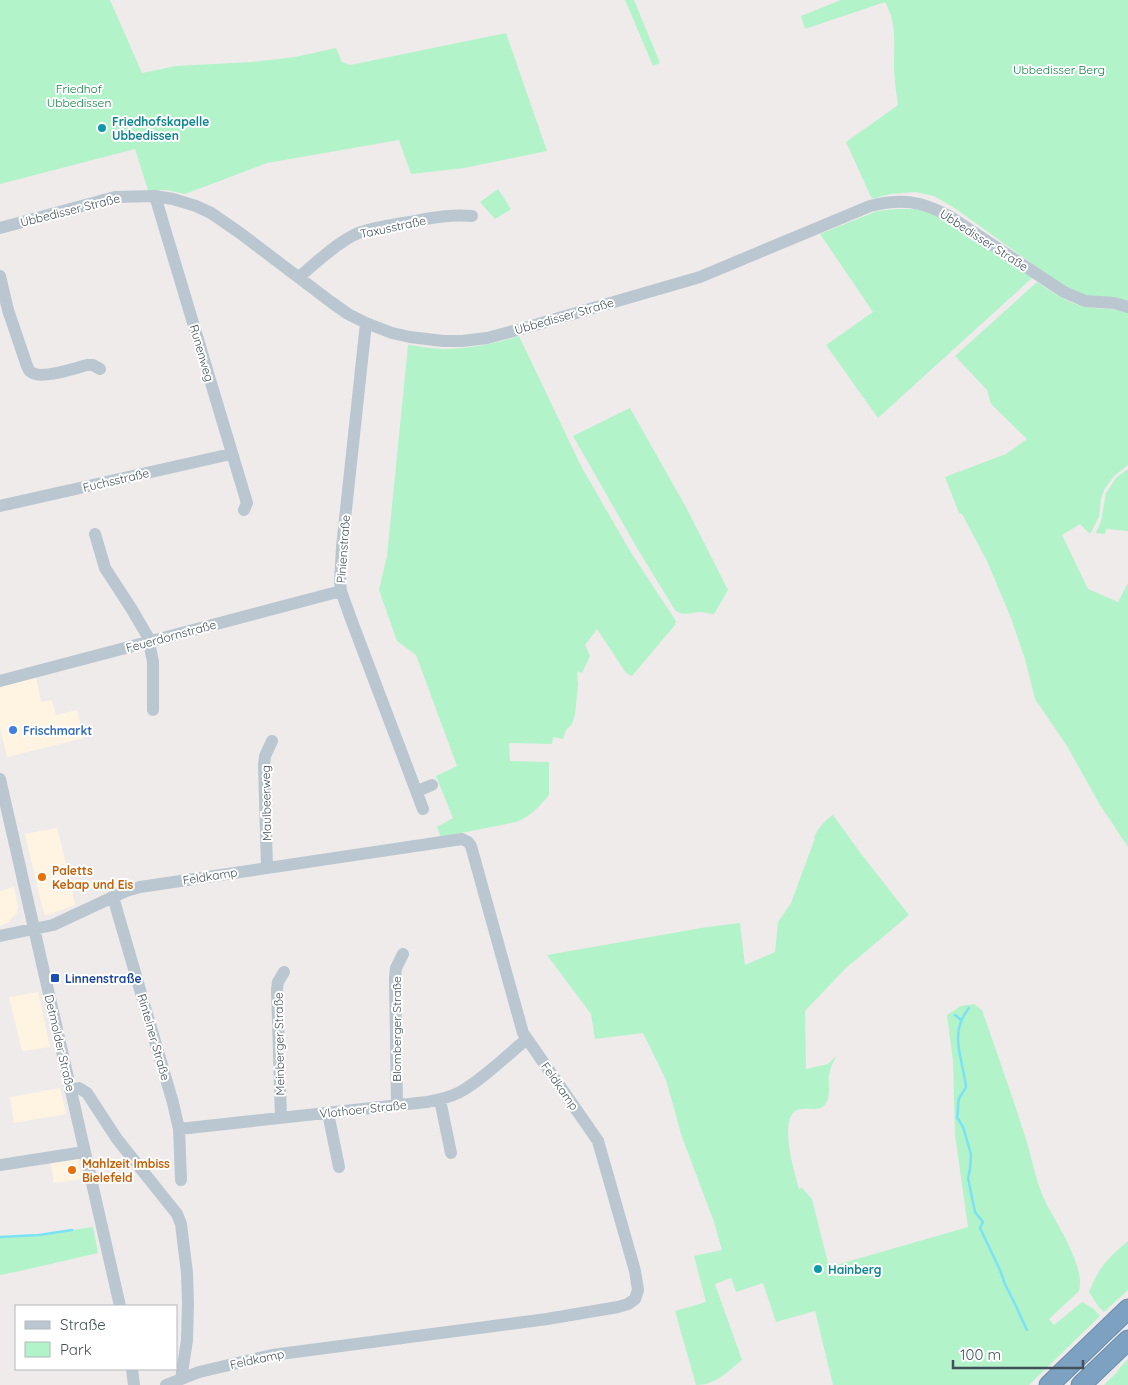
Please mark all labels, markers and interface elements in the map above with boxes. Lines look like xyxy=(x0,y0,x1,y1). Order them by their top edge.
park label: Ubbedisser Berg xyxy=(1013,62,1105,77)
park label: Friedhof Ubbedissen xyxy=(47,81,111,110)
place label: Friedhofskapelle Ubbedissen xyxy=(112,114,209,143)
marker: Friedhofskapelle Ubbedissen xyxy=(96,122,108,134)
street label: Ubbedisser Straße xyxy=(19,190,122,230)
street label: Ubbedisser Straße xyxy=(937,206,1031,274)
street label: Taxusstraße xyxy=(359,213,428,241)
street label: Ubbedisser Straße xyxy=(513,295,615,337)
street label: Runenweg xyxy=(187,323,217,383)
street label: Fuchsstraße xyxy=(81,465,151,495)
street label: Pinienstraße xyxy=(333,514,353,584)
street label: Feuerdornstraße xyxy=(124,617,218,655)
place label: Frischmarkt xyxy=(23,723,92,738)
marker: Frischmarkt xyxy=(7,724,19,736)
street label: Maulbeerweg xyxy=(258,765,274,841)
place label: Paletts Kebap und Eis xyxy=(52,863,133,892)
street label: Feldkamp xyxy=(182,864,238,888)
marker: Paletts Kebap und Eis xyxy=(36,871,48,883)
place label: Linnenstraße xyxy=(65,971,142,986)
marker: Linnenstraße xyxy=(49,972,61,984)
street label: Blomberger Straße xyxy=(389,976,404,1082)
street label: Rintelner Straße xyxy=(134,992,174,1082)
street label: Meinberger Straße xyxy=(271,992,287,1096)
street label: Detmolder Straße xyxy=(42,993,78,1093)
street label: Feldkamp xyxy=(538,1059,582,1113)
street label: Vlothoer Straße xyxy=(319,1097,407,1121)
place label: Mahlzeit Imbiss Bielefeld xyxy=(82,1156,170,1185)
marker: Mahlzeit Imbiss Bielefeld xyxy=(66,1164,78,1176)
place label: Hainberg xyxy=(828,1262,881,1277)
marker: Hainberg xyxy=(812,1263,824,1275)
legend xyxy=(15,1305,178,1370)
text: Straße xyxy=(60,1315,106,1334)
scale bar xyxy=(953,1338,1083,1370)
text: Park xyxy=(60,1340,92,1359)
text: 100 m xyxy=(960,1345,1001,1364)
street label: Feldkamp xyxy=(228,1346,286,1372)

